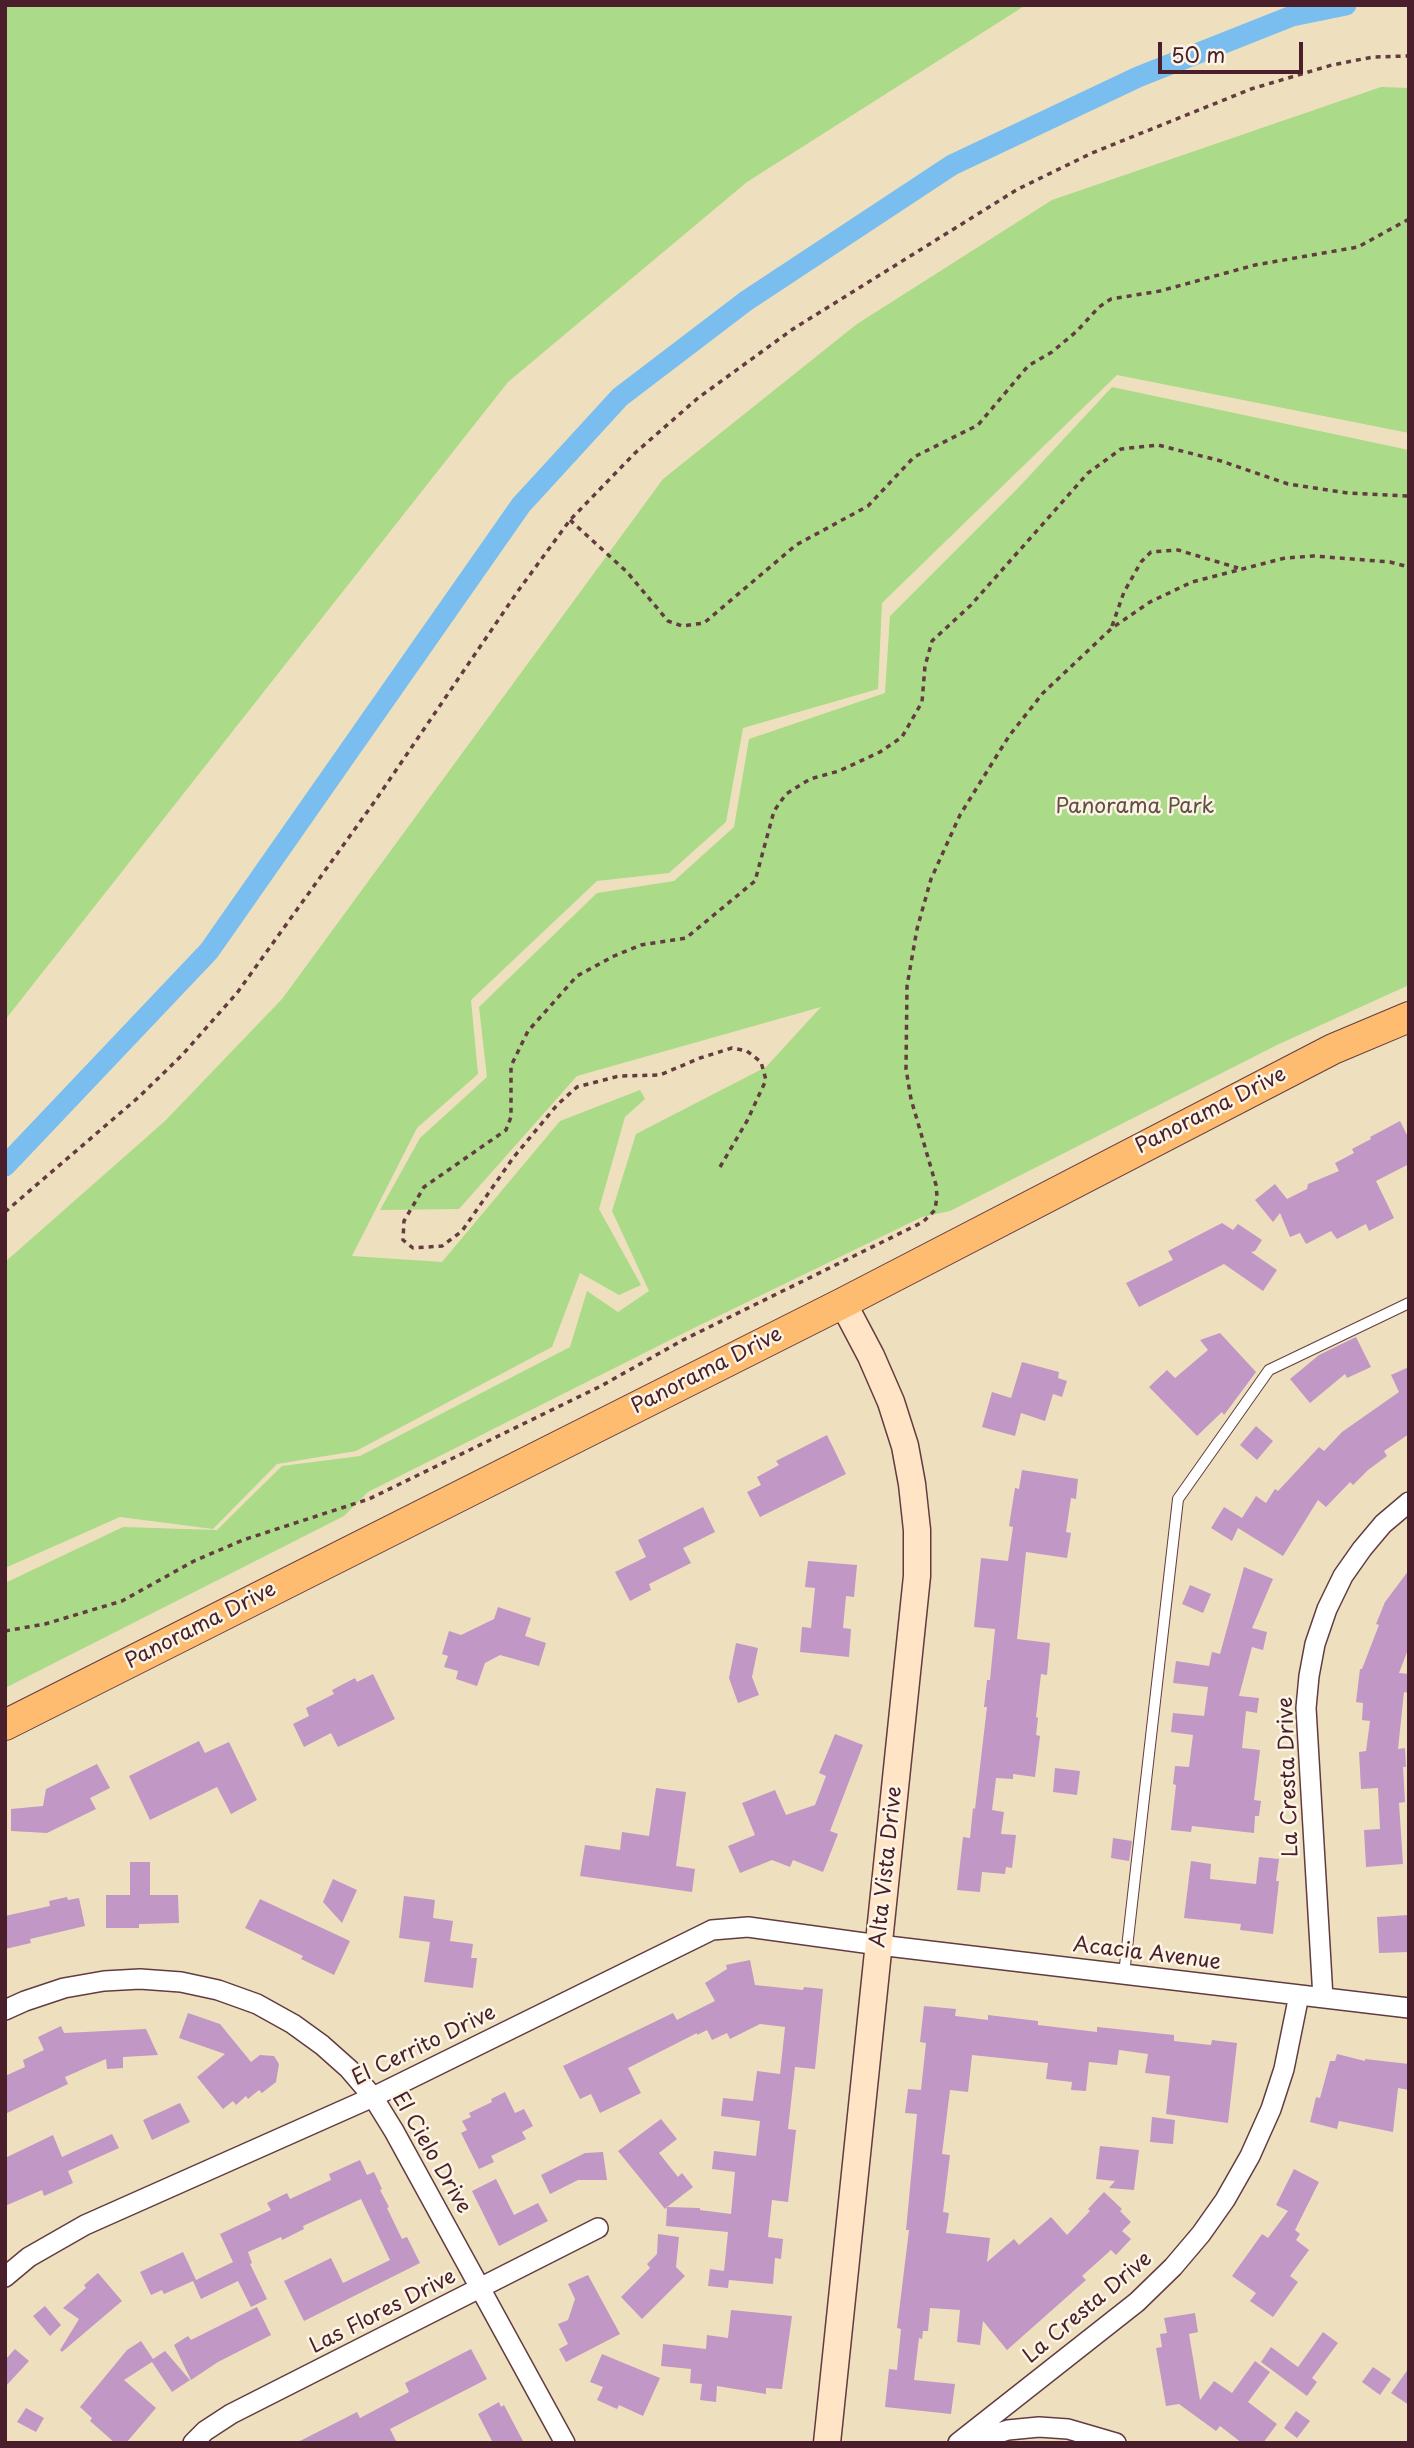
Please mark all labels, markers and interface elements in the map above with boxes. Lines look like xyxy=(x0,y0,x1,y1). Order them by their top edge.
scale bar xyxy=(1162,28,1307,72)
text: 50 m xyxy=(1171,38,1225,70)
park label: Panorama Park xyxy=(1056,794,1214,820)
street label: Panorama Drive xyxy=(1131,1062,1291,1160)
street label: Panorama Drive xyxy=(627,1322,787,1420)
street label: Panorama Drive xyxy=(121,1577,281,1675)
street label: La Cresta Drive xyxy=(1274,1696,1304,1858)
street label: Alta Vista Drive xyxy=(866,1785,908,1949)
street label: Acacia Avenue xyxy=(1072,1932,1222,1976)
street label: El Cerrito Drive xyxy=(348,2000,500,2092)
street label: El Cielo Drive xyxy=(386,2088,476,2218)
street label: La Cresta Drive xyxy=(1018,2247,1158,2369)
street label: Las Flores Drive xyxy=(306,2264,460,2360)

